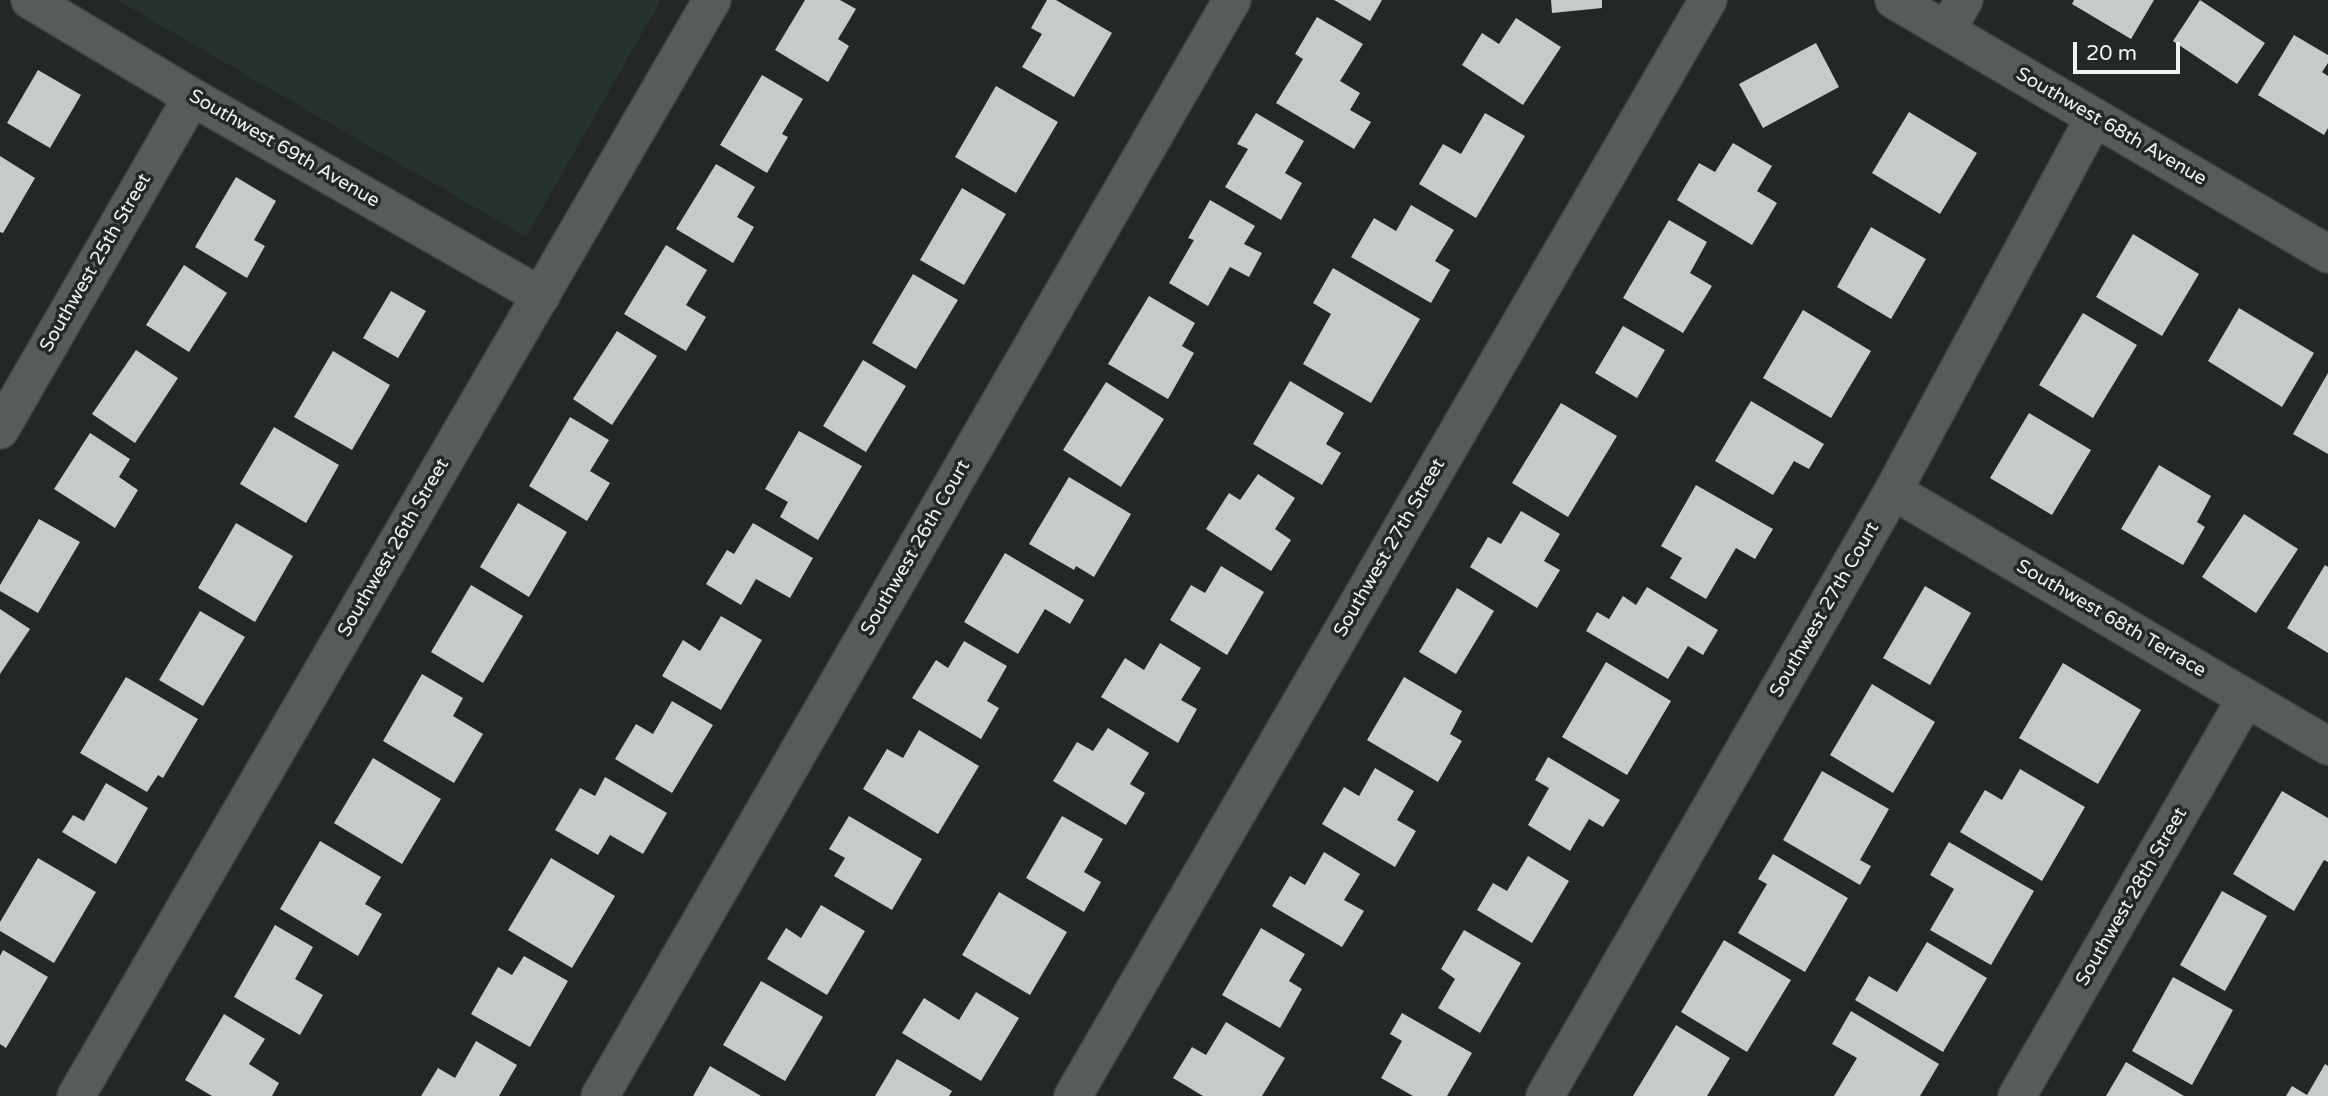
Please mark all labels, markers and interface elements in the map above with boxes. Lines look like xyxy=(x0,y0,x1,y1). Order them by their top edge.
scale bar xyxy=(2076,28,2183,72)
text: 20 m xyxy=(2086,41,2137,66)
street label: Southwest 68th Avenue xyxy=(2012,63,2210,191)
street label: Southwest 69th Avenue xyxy=(185,85,383,213)
street label: Southwest 25th Street xyxy=(36,170,156,356)
street label: Southwest 26th Street xyxy=(334,455,454,641)
street label: Southwest 27th Street xyxy=(1330,455,1450,641)
street label: Southwest 26th Court xyxy=(856,456,976,640)
street label: Southwest 27th Court xyxy=(1765,518,1885,702)
street label: Southwest 68th Terrace xyxy=(2012,555,2210,683)
street label: Southwest 28th Street xyxy=(2072,804,2192,990)

